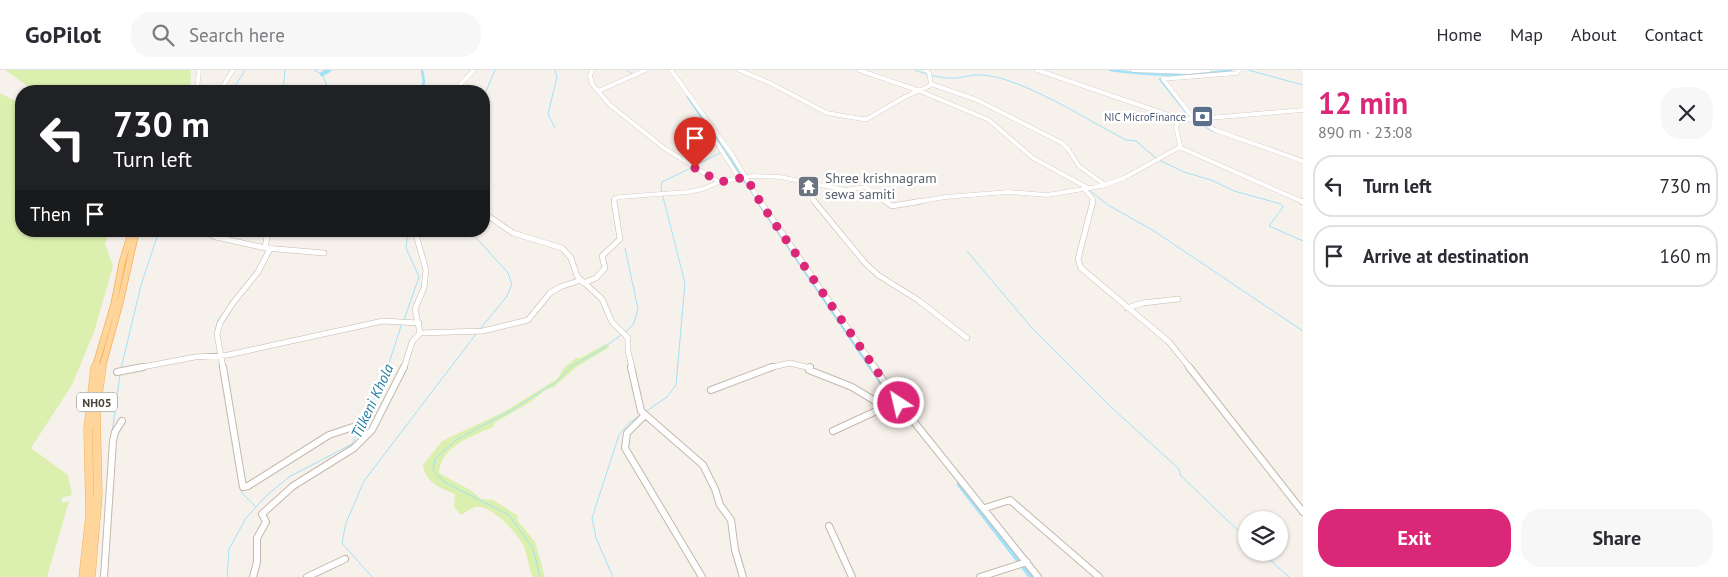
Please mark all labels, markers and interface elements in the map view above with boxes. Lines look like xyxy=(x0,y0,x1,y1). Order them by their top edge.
search box xyxy=(131,12,481,57)
text: GoPilot xyxy=(25,19,101,50)
icon: search xyxy=(149,21,177,49)
text: Search here xyxy=(189,23,285,47)
text: Home xyxy=(1436,23,1482,46)
text: Map xyxy=(1510,23,1543,46)
text: About xyxy=(1571,23,1617,46)
text: Contact xyxy=(1645,23,1703,46)
text: 12 min xyxy=(1318,83,1408,122)
button: close xyxy=(1661,87,1713,139)
text: 730 m xyxy=(113,101,210,147)
icon: left xyxy=(30,105,95,170)
bank icon: NIC MicroFinance xyxy=(1190,105,1214,129)
place label: NIC MicroFinance xyxy=(1104,110,1186,124)
pin xyxy=(674,117,716,168)
text: 890 m · 23:08 xyxy=(1318,122,1413,142)
icon: arrive xyxy=(681,124,709,152)
text: Turn left xyxy=(113,145,192,173)
place label: Shree krishnagram sewa samiti xyxy=(825,169,937,203)
icon: left xyxy=(1320,172,1348,200)
temple icon: Shree krishnagram sewa samiti xyxy=(797,174,821,198)
text: Turn left xyxy=(1363,174,1432,198)
text: 730 m xyxy=(1659,174,1711,198)
icon: arrive xyxy=(81,200,109,228)
text: Then xyxy=(30,202,71,226)
icon: arrive xyxy=(1320,242,1348,270)
text: Arrive at destination xyxy=(1363,244,1529,268)
text: 160 m xyxy=(1659,244,1711,268)
water label: Tilkeni Khola xyxy=(347,360,398,441)
position arrow xyxy=(872,376,924,428)
road number: NH05 xyxy=(77,392,117,412)
button: Exit xyxy=(1318,509,1511,567)
button: Share xyxy=(1521,509,1713,567)
map controls xyxy=(1238,511,1288,561)
button: layers xyxy=(1238,511,1288,561)

